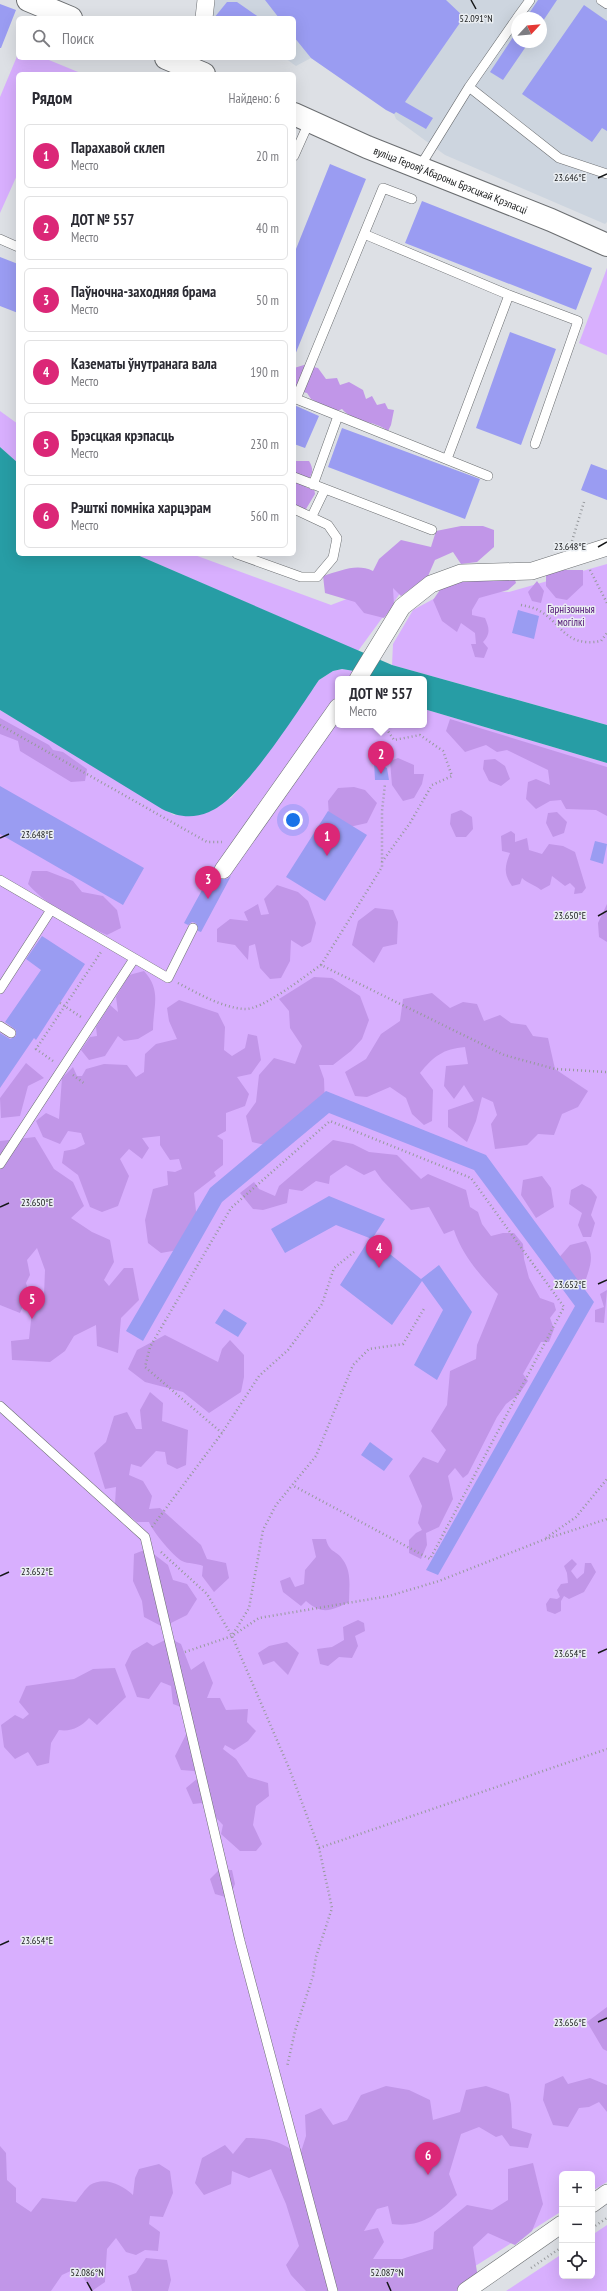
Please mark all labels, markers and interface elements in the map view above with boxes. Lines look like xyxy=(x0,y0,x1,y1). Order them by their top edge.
text: 52.091°N xyxy=(459,12,493,25)
north arrow xyxy=(511,12,547,48)
search box xyxy=(16,16,296,60)
icon: search xyxy=(30,27,52,49)
text: Поиск xyxy=(62,29,94,48)
text: Рядом xyxy=(32,87,72,109)
text: Найдено: 6 xyxy=(229,90,280,107)
text: Парахавой склеп xyxy=(71,138,165,157)
street label: вуліца Герояў Абароны Брэсцкай Крэпасці xyxy=(372,143,529,217)
text: 1 xyxy=(43,148,49,165)
text: 20 m xyxy=(256,148,279,165)
text: Место xyxy=(71,157,99,174)
text: 23.646°E xyxy=(554,171,586,184)
text: ДОТ № 557 xyxy=(71,210,134,229)
text: 2 xyxy=(43,220,49,237)
text: 40 m xyxy=(256,220,279,237)
text: Место xyxy=(71,229,99,246)
text: Паўночна-заходняя брама xyxy=(71,282,216,301)
text: 3 xyxy=(43,292,49,309)
text: 50 m xyxy=(256,292,279,309)
text: Место xyxy=(71,301,99,318)
text: Казематы ўнутранага вала xyxy=(71,354,217,373)
text: 4 xyxy=(43,364,49,381)
text: 190 m xyxy=(250,364,279,381)
text: Место xyxy=(71,373,99,390)
text: Брэсцкая крэпасць xyxy=(71,426,174,445)
text: 5 xyxy=(43,436,49,453)
text: 230 m xyxy=(250,436,279,453)
text: Место xyxy=(71,445,99,462)
text: Рэшткі помніка харцэрам xyxy=(71,498,211,517)
text: 6 xyxy=(43,508,49,525)
text: 560 m xyxy=(250,508,279,525)
text: Место xyxy=(71,517,99,534)
text: 23.648°E xyxy=(554,540,586,553)
park label: Гарнізонныя могілкі xyxy=(547,602,595,629)
popup xyxy=(335,676,427,728)
text: ДОТ № 557 xyxy=(349,684,413,703)
text: Место xyxy=(349,703,377,720)
pin: 2 xyxy=(368,741,394,774)
your location xyxy=(283,810,303,830)
pin: 1 xyxy=(314,823,340,856)
text: 23.648°E xyxy=(21,828,53,841)
pin: 3 xyxy=(195,866,221,899)
text: 23.650°E xyxy=(554,909,586,922)
text: 23.650°E xyxy=(21,1196,53,1209)
pin: 4 xyxy=(366,1235,392,1268)
text: 23.652°E xyxy=(554,1278,586,1291)
pin: 5 xyxy=(19,1286,45,1319)
text: 23.652°E xyxy=(21,1565,53,1578)
text: 23.654°E xyxy=(554,1647,586,1660)
text: 23.654°E xyxy=(21,1934,53,1947)
text: 23.656°E xyxy=(554,2016,586,2029)
pin: 6 xyxy=(415,2142,441,2175)
map controls xyxy=(559,2171,595,2279)
button: + xyxy=(559,2171,595,2207)
button: − xyxy=(559,2207,595,2243)
button: locate xyxy=(559,2243,595,2279)
text: 52.086°N xyxy=(70,2266,104,2279)
text: 52.087°N xyxy=(370,2266,404,2279)

